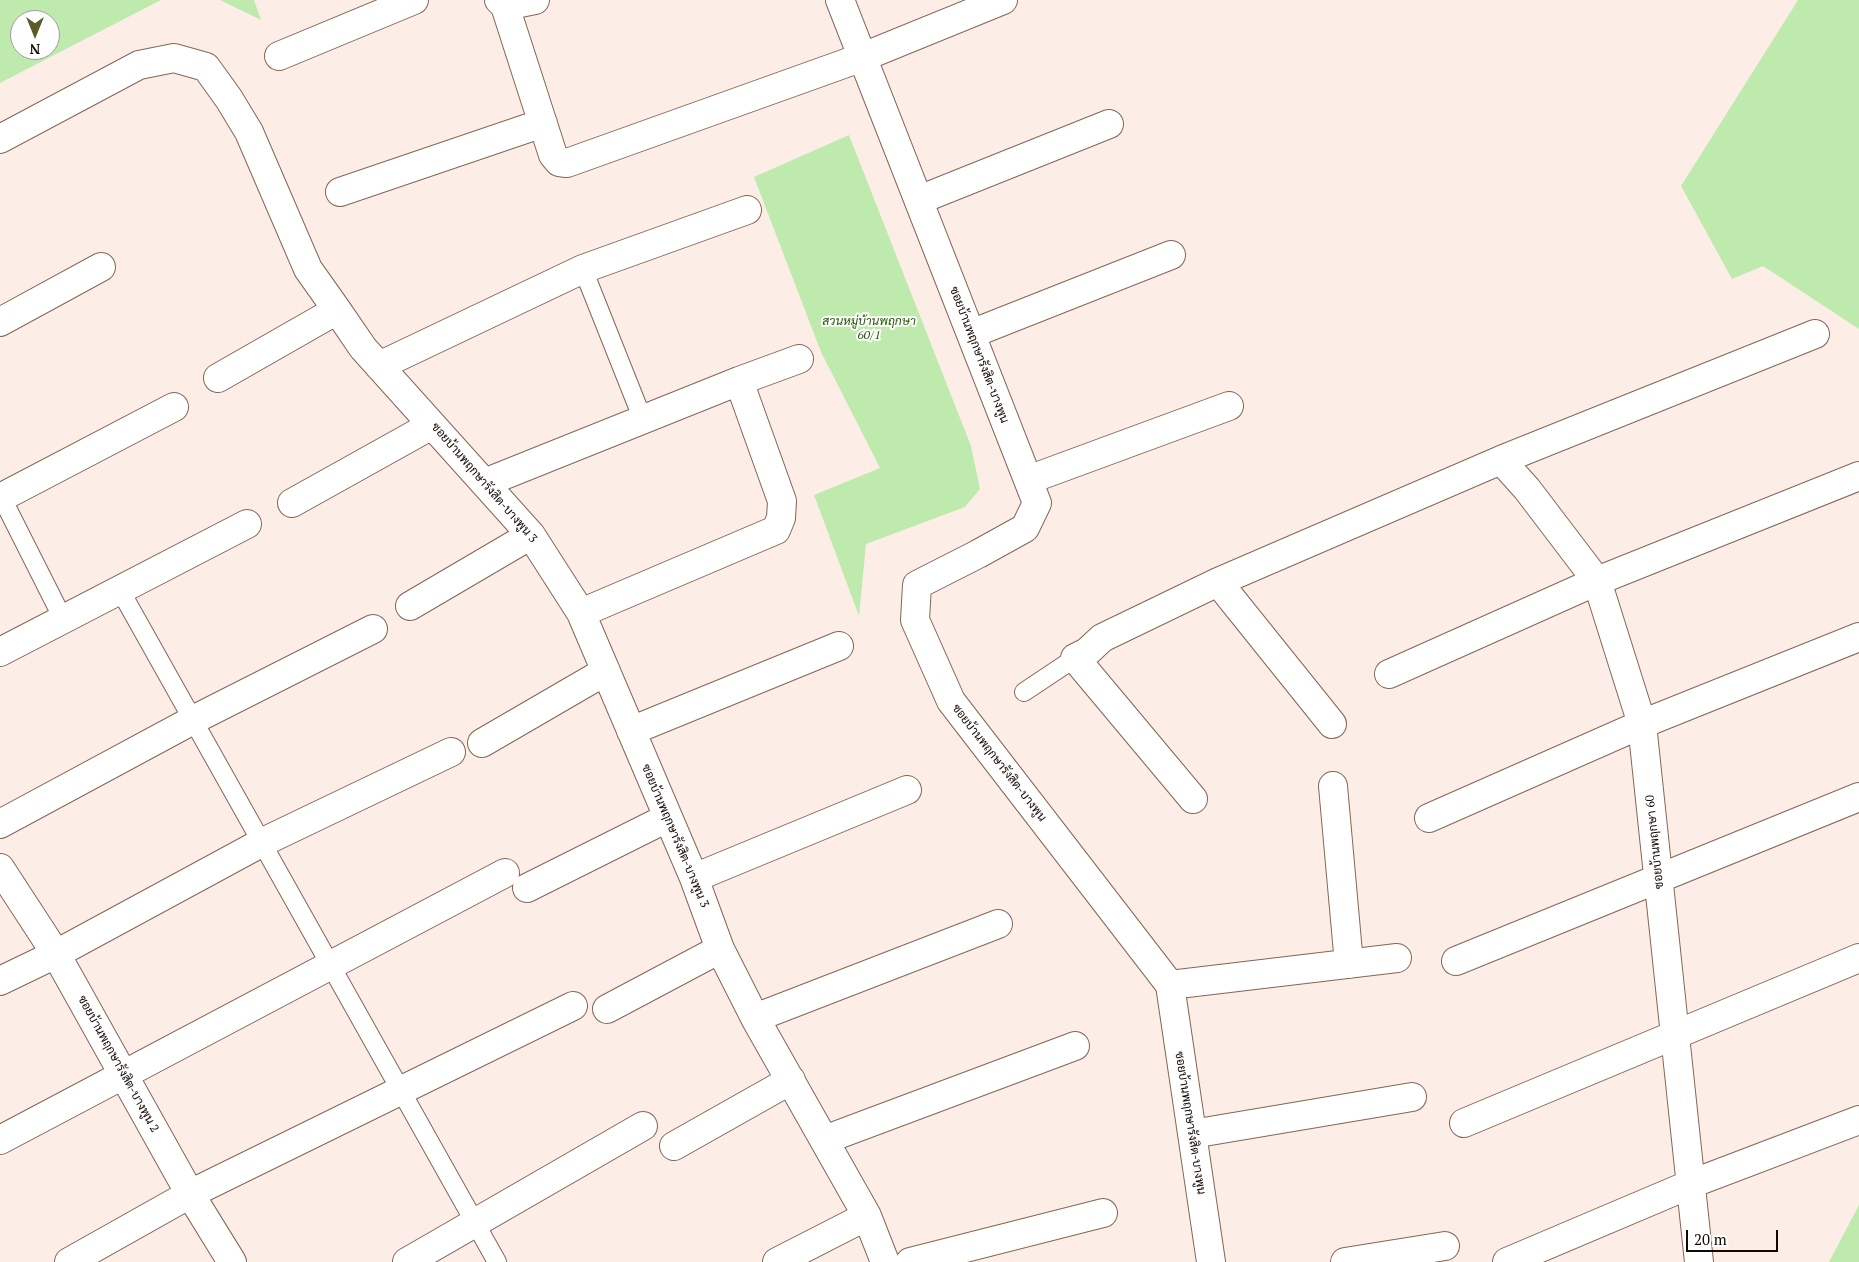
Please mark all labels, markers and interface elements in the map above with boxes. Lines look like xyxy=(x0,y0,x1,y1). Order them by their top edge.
north arrow xyxy=(10,10,60,60)
text: N xyxy=(30,40,40,59)
street label: ซอยบ้านพฤกษารังสิต-บางพูน xyxy=(946,285,1012,425)
park label: สวนหมู่บ้านพฤกษา 60/1 xyxy=(822,315,916,343)
street label: ซอยบ้านพฤกษารังสิต-บางพูน 3 xyxy=(428,420,540,546)
street label: ซอยบ้านพฤกษารังสิต-บางพูน xyxy=(949,701,1049,825)
street label: ซอยบ้านพฤกษารังสิต-บางพูน 3 xyxy=(638,762,712,910)
street label: ซอยบ้านพฤกษา 60 xyxy=(1643,794,1667,890)
street label: ซอยบ้านพฤกษารังสิต-บางพูน 2 xyxy=(74,993,162,1135)
street label: ซอยบ้านพฤกษารังสิต-บางพูน xyxy=(1172,1050,1208,1196)
scale bar xyxy=(1689,1220,1782,1252)
text: 20 m xyxy=(1694,1229,1727,1249)

